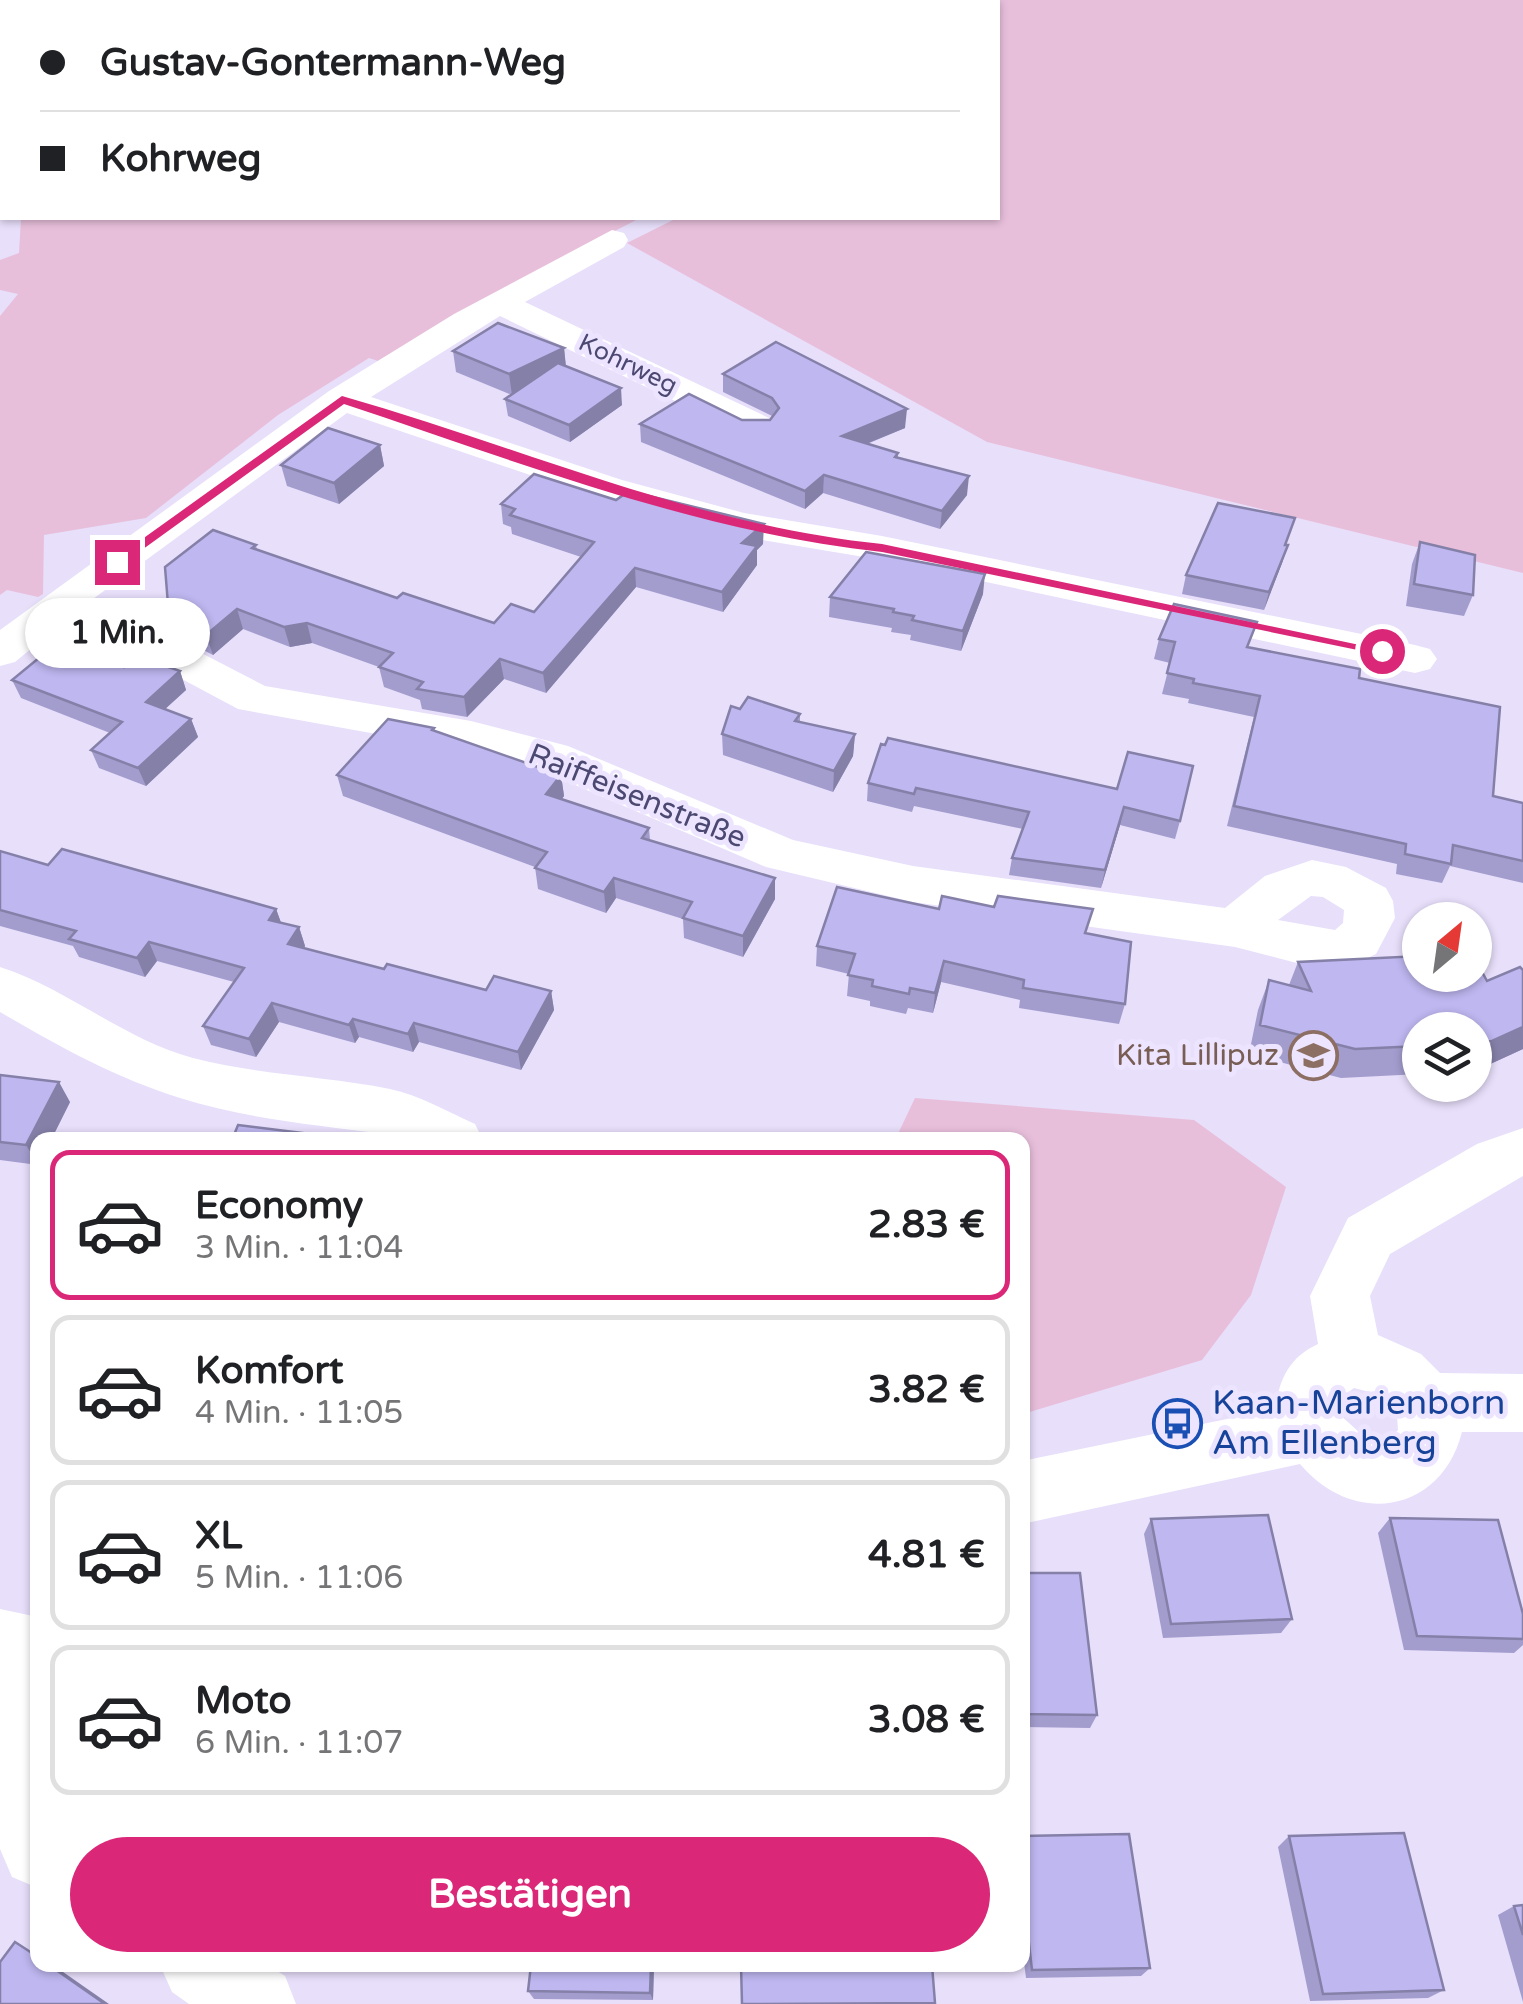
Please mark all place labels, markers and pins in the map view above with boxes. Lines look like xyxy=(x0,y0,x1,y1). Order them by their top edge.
school or university icon: Kita Lillipuz xyxy=(1288,1029,1340,1081)
place label: Kita Lillipuz xyxy=(1116,1037,1279,1074)
place label: Kaan-Marienborn Am Ellenberg xyxy=(1212,1382,1505,1464)
bus stop icon: Kaan-Marienborn Am Ellenberg xyxy=(1151,1397,1203,1449)

